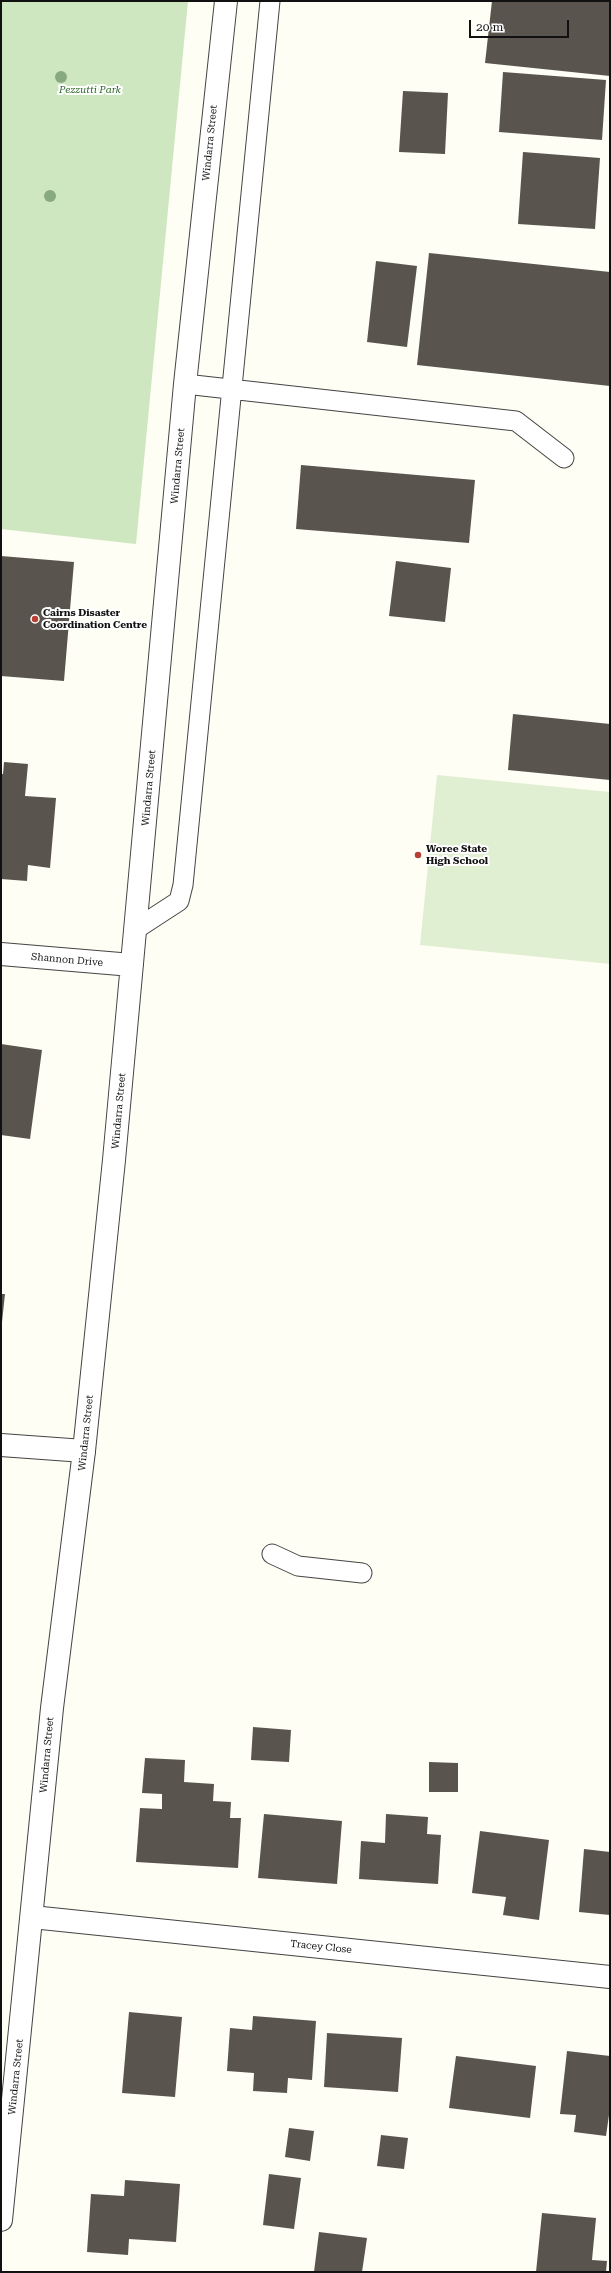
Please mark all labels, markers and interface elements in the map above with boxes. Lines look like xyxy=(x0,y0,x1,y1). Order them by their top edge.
scale bar xyxy=(471,12,571,38)
text: 20 m xyxy=(476,20,503,34)
park label: Pezzutti Park xyxy=(59,84,121,96)
street label: Windarra Street xyxy=(200,104,220,182)
street label: Windarra Street xyxy=(169,427,187,505)
place label: Cairns Disaster Coordination Centre xyxy=(43,607,147,630)
marker: Cairns Disaster Coordination Centre xyxy=(30,614,40,624)
street label: Windarra Street xyxy=(140,749,158,827)
place label: Woree State High School xyxy=(426,843,488,866)
marker: Woree State High School xyxy=(413,850,423,860)
street label: Shannon Drive xyxy=(30,951,104,969)
street label: Windarra Street xyxy=(110,1072,128,1150)
street label: Windarra Street xyxy=(76,1394,96,1472)
street label: Windarra Street xyxy=(38,1716,56,1794)
street label: Tracey Close xyxy=(290,1938,352,1956)
street label: Windarra Street xyxy=(6,2038,26,2116)

